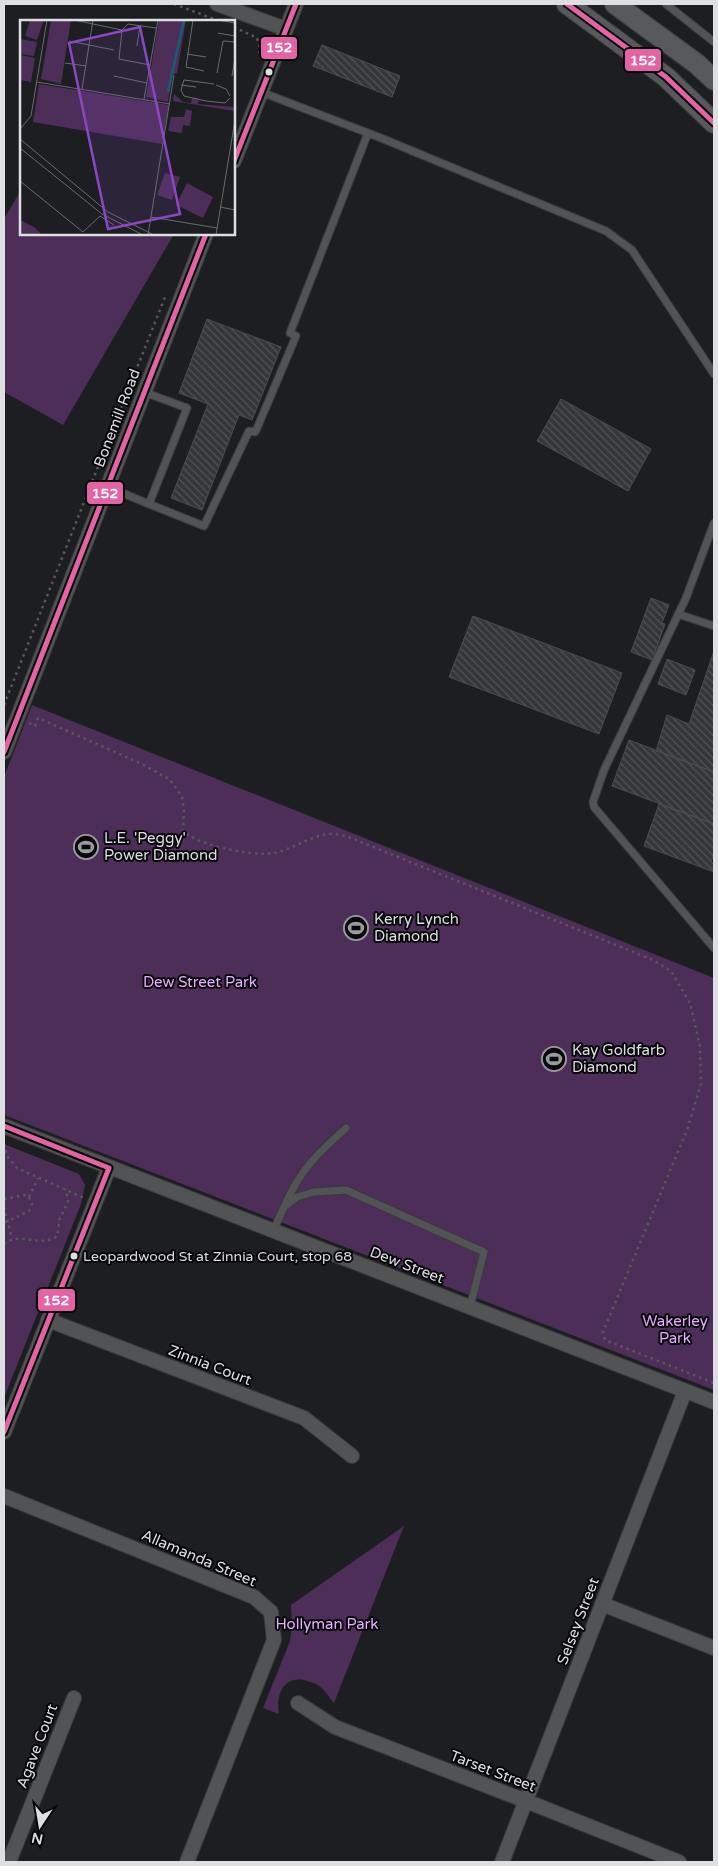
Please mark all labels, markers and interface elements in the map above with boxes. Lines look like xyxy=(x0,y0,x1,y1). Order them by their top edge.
inset map xyxy=(20,20,235,235)
line badge: 152 xyxy=(260,36,298,60)
text: 152 xyxy=(266,39,292,56)
line badge: 152 xyxy=(624,48,662,72)
text: 152 xyxy=(630,52,656,69)
unlabelled marker xyxy=(264,67,274,77)
street label: Bonemill Road xyxy=(90,366,144,470)
line badge: 152 xyxy=(86,481,124,505)
text: 152 xyxy=(92,485,118,502)
place label: L.E. 'Peggy' Power Diamond xyxy=(104,829,218,864)
sports icon: L.E. 'Peggy' Power Diamond xyxy=(73,834,99,860)
place label: Kerry Lynch Diamond xyxy=(374,910,459,945)
sports icon: Kerry Lynch Diamond xyxy=(343,915,369,941)
park label: Dew Street Park xyxy=(143,973,257,991)
place label: Kay Goldfarb Diamond xyxy=(572,1041,665,1076)
sports icon: Kay Goldfarb Diamond xyxy=(541,1046,567,1072)
street label: Dew Street xyxy=(367,1243,447,1287)
place label: Leopardwood St at Zinnia Court, stop 68 xyxy=(83,1248,352,1265)
marker: Leopardwood St at Zinnia Court, stop 68 xyxy=(69,1251,79,1261)
line badge: 152 xyxy=(37,1288,76,1312)
text: 152 xyxy=(43,1292,69,1309)
park label: Wakerley Park xyxy=(642,1312,708,1347)
street label: Zinnia Court xyxy=(166,1341,254,1389)
street label: Allamanda Street xyxy=(139,1526,259,1590)
street label: Selsey Street xyxy=(553,1575,603,1667)
park label: Hollyman Park xyxy=(275,1615,379,1633)
street label: Agave Court xyxy=(13,1701,61,1791)
street label: Tarset Street xyxy=(448,1746,539,1796)
north arrow xyxy=(15,1801,65,1851)
text: N xyxy=(30,1829,45,1848)

